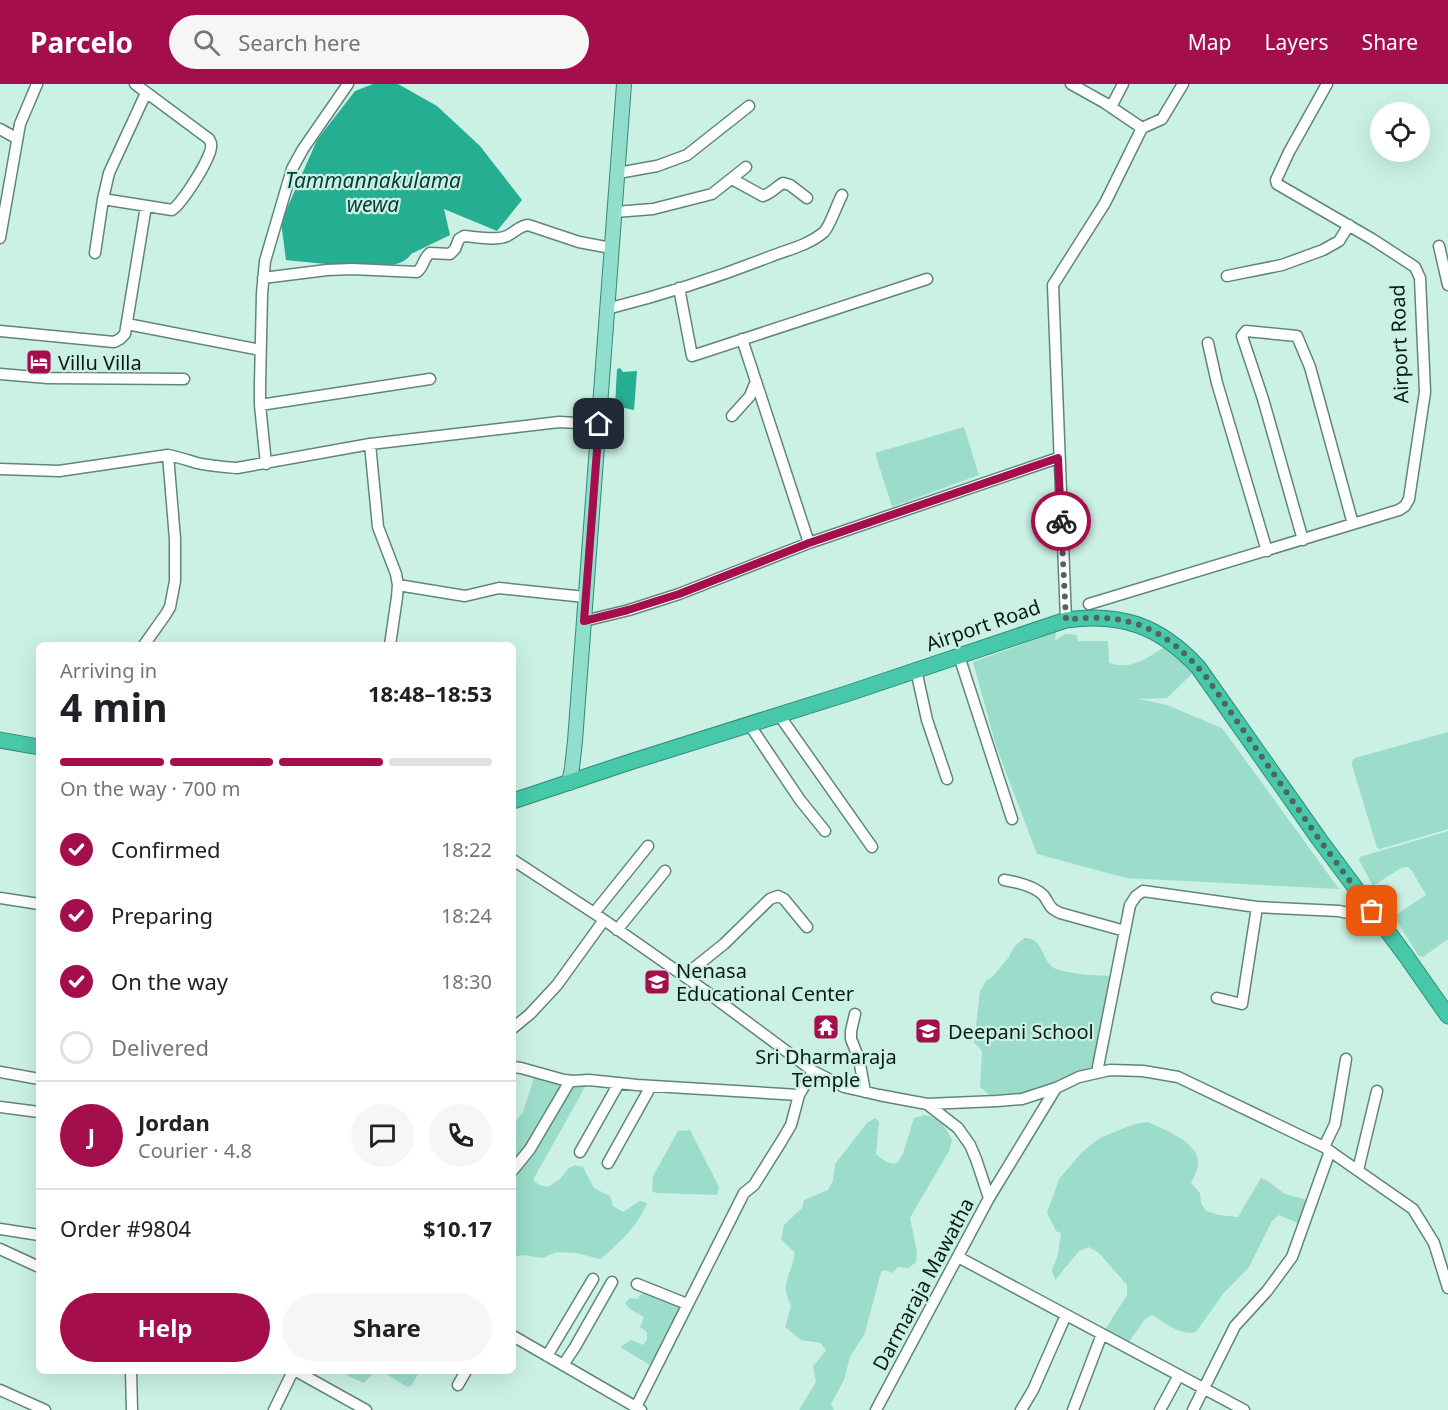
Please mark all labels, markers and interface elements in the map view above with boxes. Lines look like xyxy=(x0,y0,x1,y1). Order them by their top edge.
search box xyxy=(169,15,589,69)
text: Parcelo xyxy=(30,23,133,61)
icon: search xyxy=(190,26,223,59)
text: Search here xyxy=(238,27,361,57)
text: Map xyxy=(1188,28,1232,56)
text: Layers xyxy=(1265,28,1329,56)
text: Share xyxy=(1362,28,1418,56)
map controls xyxy=(1370,102,1430,162)
button: locate xyxy=(1370,102,1430,162)
water label: Tammannakulama wewa xyxy=(285,166,461,218)
street label: Airport Road xyxy=(1383,284,1415,404)
hotel icon: Villu Villa xyxy=(24,347,54,377)
place label: Villu Villa xyxy=(58,349,142,376)
pin xyxy=(573,398,624,449)
icon: home xyxy=(582,407,615,440)
courier xyxy=(1031,491,1091,551)
icon: bike xyxy=(1045,505,1078,538)
street label: Airport Road xyxy=(922,593,1044,657)
text: Arriving in xyxy=(60,657,157,684)
text: 18:48–18:53 xyxy=(368,678,492,708)
text: 4 min xyxy=(60,680,167,733)
text: On the way · 700 m xyxy=(60,775,240,802)
icon: check xyxy=(60,833,93,866)
text: Confirmed xyxy=(111,834,221,864)
text: 18:22 xyxy=(441,836,492,863)
pin xyxy=(1346,885,1397,936)
icon: bag xyxy=(1355,894,1388,927)
icon: check xyxy=(60,899,93,932)
text: Preparing xyxy=(111,900,213,930)
text: 18:24 xyxy=(441,902,492,929)
place label: Nenasa Educational Center xyxy=(676,957,854,1007)
icon: check xyxy=(60,965,93,998)
text: On the way xyxy=(111,966,228,996)
school or university icon: Nenasa Educational Center xyxy=(642,967,672,997)
text: 18:30 xyxy=(441,968,492,995)
temple icon: Sri Dharmaraja Temple xyxy=(811,1012,841,1042)
school or university icon: Deepani School xyxy=(913,1016,943,1046)
place label: Deepani School xyxy=(948,1018,1094,1045)
text: Delivered xyxy=(111,1032,209,1062)
place label: Sri Dharmaraja Temple xyxy=(755,1043,897,1093)
button: chat xyxy=(351,1104,414,1167)
button: phone xyxy=(429,1104,492,1167)
text: Jordan xyxy=(138,1107,210,1137)
text: J xyxy=(88,1120,95,1150)
text: Courier · 4.8 xyxy=(138,1137,252,1164)
street label: Darmaraja Mawatha xyxy=(866,1193,980,1375)
text: Order #9804 xyxy=(60,1213,191,1243)
text: $10.17 xyxy=(423,1213,492,1243)
button: Help xyxy=(60,1293,270,1362)
button: Share xyxy=(282,1293,492,1362)

